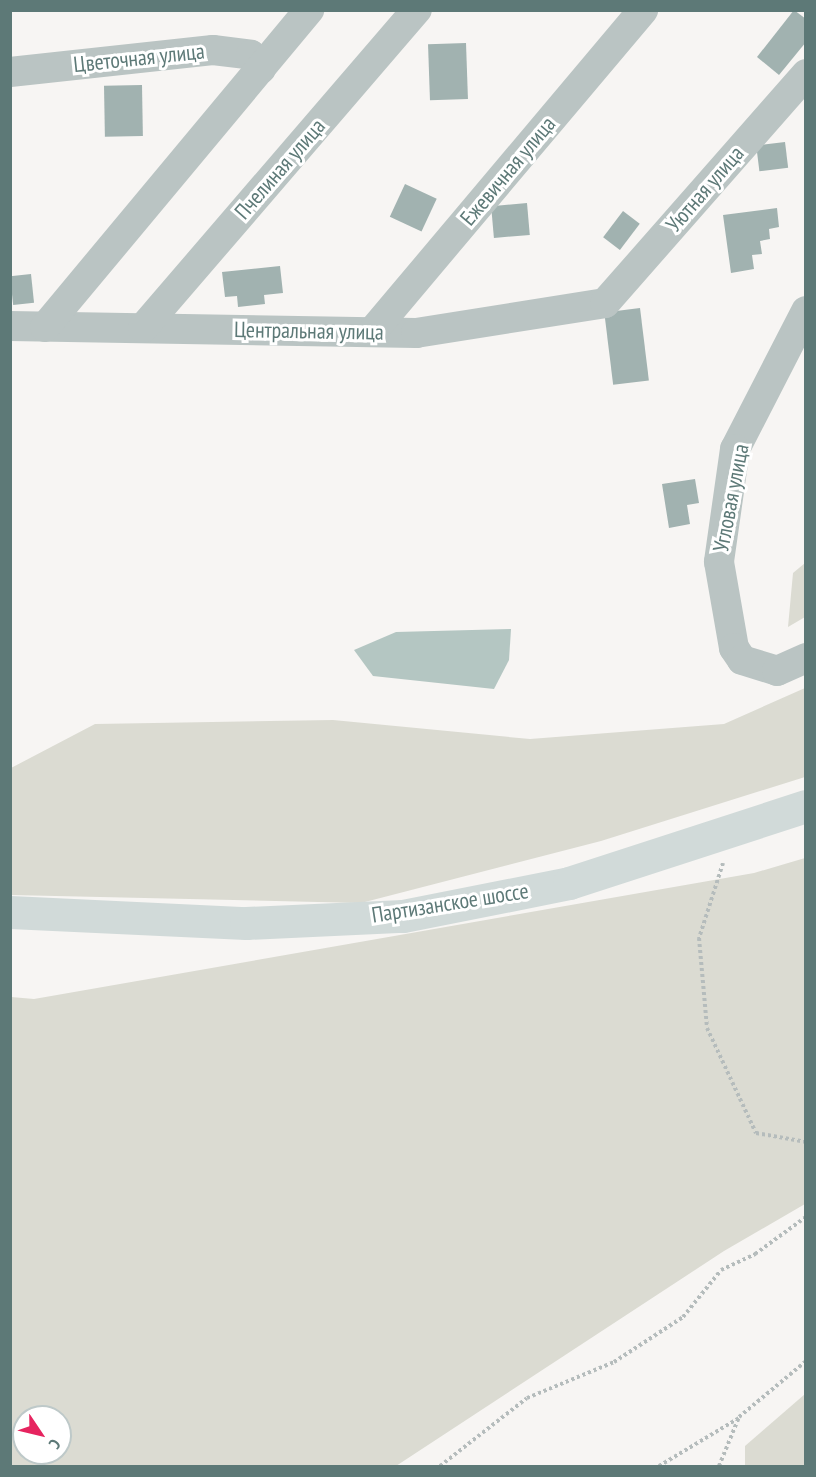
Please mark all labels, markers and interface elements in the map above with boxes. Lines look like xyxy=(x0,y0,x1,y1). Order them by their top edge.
street label: Цветочная улица xyxy=(72,38,206,78)
street label: Ежевичная улица xyxy=(455,111,561,231)
street label: Пчелиная улица xyxy=(229,113,331,225)
street label: Уютная улица xyxy=(661,141,749,237)
street label: Центральная улица xyxy=(234,316,384,346)
street label: Угловая улица xyxy=(708,442,754,554)
street label: Партизанское шоссе xyxy=(370,878,530,928)
north arrow xyxy=(12,1405,72,1465)
text: С xyxy=(45,1435,65,1453)

